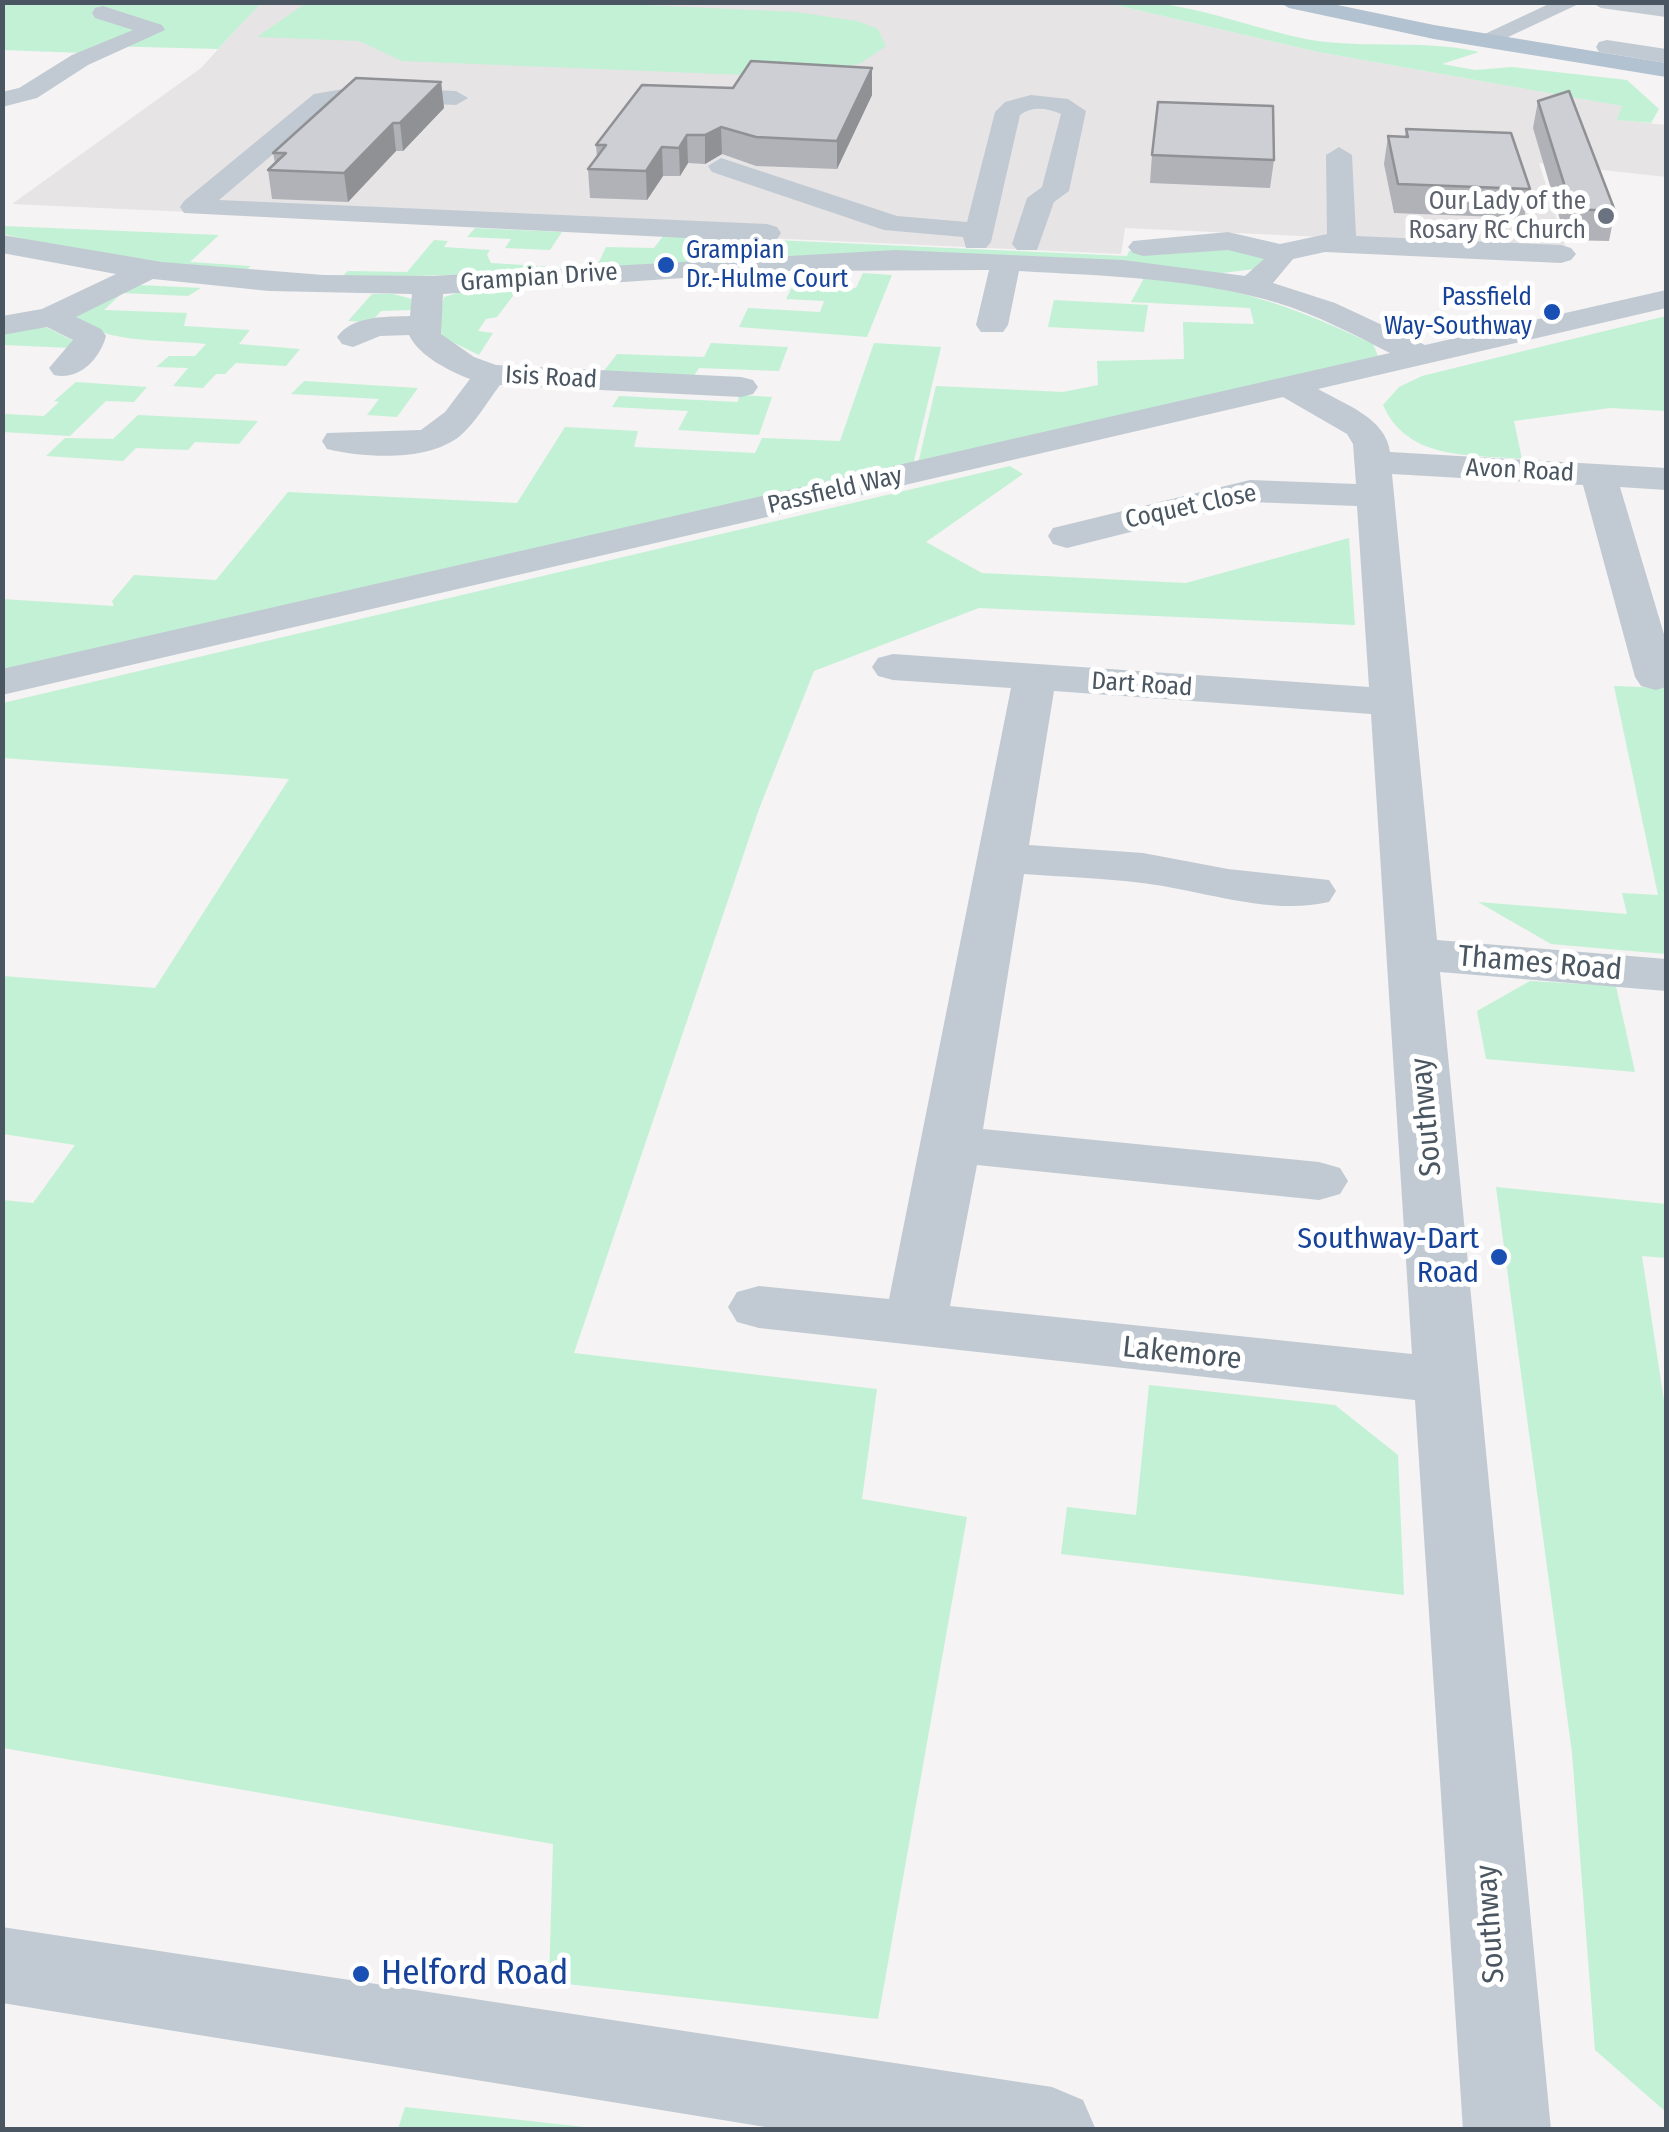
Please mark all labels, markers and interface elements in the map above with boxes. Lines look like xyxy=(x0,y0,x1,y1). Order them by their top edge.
place label: Our Lady of the Rosary RC Church xyxy=(1409,187,1586,246)
marker: Our Lady of the Rosary RC Church xyxy=(1595,205,1617,227)
place label: Grampian Dr.-Hulme Court xyxy=(686,236,848,295)
marker: Grampian Dr.-Hulme Court xyxy=(655,254,677,276)
street label: Grampian Drive xyxy=(459,258,619,298)
place label: Passfield Way-Southway xyxy=(1384,283,1532,342)
marker: Passfield Way-Southway xyxy=(1541,301,1563,323)
street label: Isis Road xyxy=(504,361,598,395)
street label: Avon Road xyxy=(1465,453,1575,489)
street label: Passfield Way xyxy=(765,461,905,521)
street label: Coquet Close xyxy=(1123,478,1259,536)
street label: Dart Road xyxy=(1091,667,1193,703)
street label: Thames Road xyxy=(1457,939,1623,989)
street label: Southway xyxy=(1404,1056,1450,1178)
place label: Southway-Dart Road xyxy=(1297,1222,1479,1292)
marker: Southway-Dart Road xyxy=(1488,1246,1510,1268)
street label: Lakemore xyxy=(1121,1330,1243,1378)
street label: Southway xyxy=(1469,1863,1513,1985)
place label: Helford Road xyxy=(381,1953,568,1995)
marker: Helford Road xyxy=(350,1963,372,1985)

